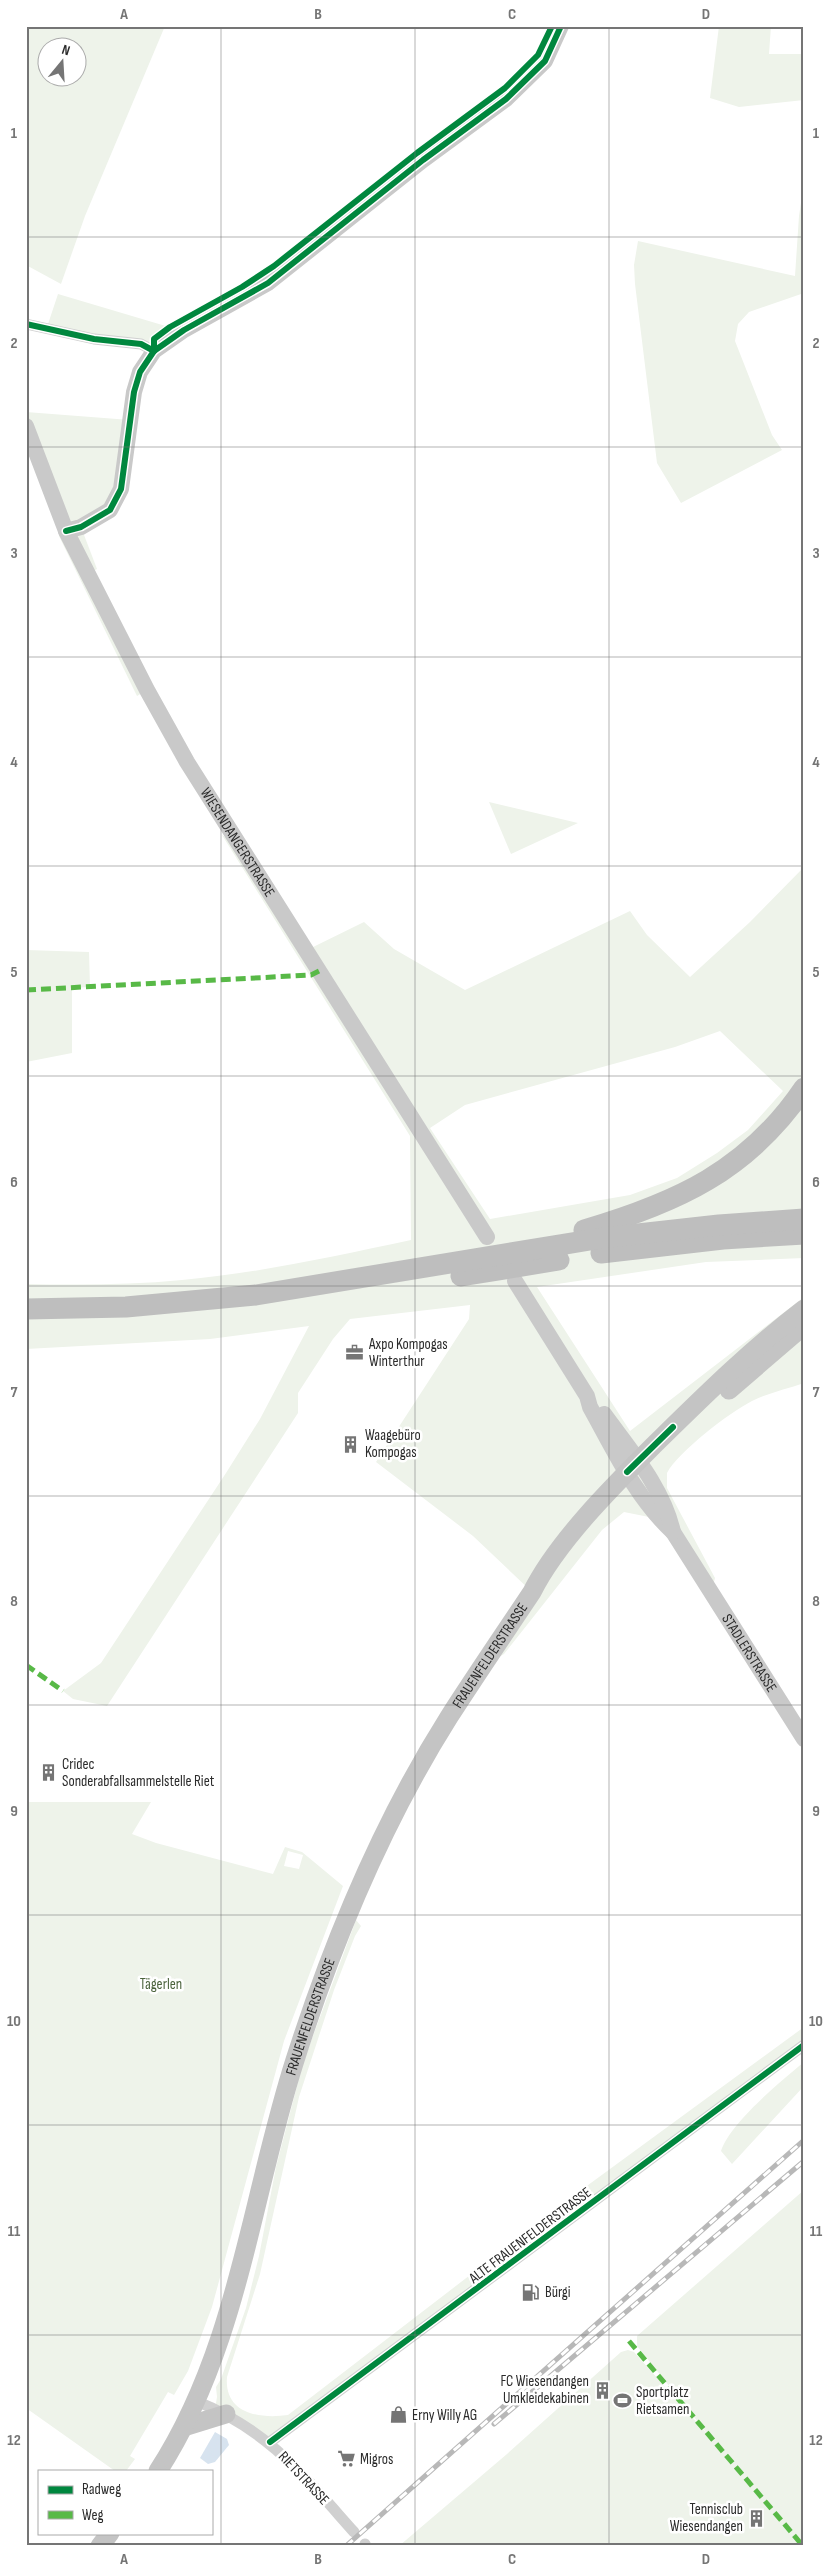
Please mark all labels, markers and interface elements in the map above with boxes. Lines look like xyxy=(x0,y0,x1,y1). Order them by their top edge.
text: A xyxy=(119,5,128,24)
text: B xyxy=(314,5,322,24)
text: C xyxy=(508,5,516,24)
text: D xyxy=(702,5,710,24)
north arrow xyxy=(38,38,88,88)
text: N xyxy=(60,41,72,59)
text: 1 xyxy=(11,124,18,143)
text: 1 xyxy=(813,124,820,143)
text: 2 xyxy=(10,334,18,353)
text: 2 xyxy=(812,334,820,353)
text: 3 xyxy=(10,544,18,563)
text: 3 xyxy=(812,544,820,563)
text: 4 xyxy=(10,753,18,772)
text: 4 xyxy=(812,753,820,772)
street label: WIESENDANGERSTRASSE xyxy=(196,784,279,901)
text: 5 xyxy=(10,963,18,982)
text: 5 xyxy=(812,963,820,982)
text: 6 xyxy=(10,1173,18,1192)
text: 6 xyxy=(812,1173,820,1192)
place label: Axpo Kompogas Winterthur xyxy=(368,1335,448,1371)
office icon: Axpo Kompogas Winterthur xyxy=(345,1343,365,1363)
text: 7 xyxy=(11,1383,18,1402)
text: 7 xyxy=(813,1383,820,1402)
place label: Waagebüro Kompogas xyxy=(365,1426,421,1462)
building icon: Waagebüro Kompogas xyxy=(341,1434,361,1454)
text: 8 xyxy=(10,1592,18,1611)
text: 8 xyxy=(812,1592,820,1611)
street label: FRAUENFELDERSTRASSE xyxy=(448,1599,532,1712)
street label: STADLERSTRASSE xyxy=(717,1611,781,1696)
place label: Cridec Sonderabfallsammelstelle Riet xyxy=(62,1755,215,1791)
building icon: Cridec Sonderabfallsammelstelle Riet xyxy=(38,1763,58,1783)
text: 9 xyxy=(10,1802,18,1821)
text: 9 xyxy=(812,1802,820,1821)
street label: FRAUENFELDERSTRASSE xyxy=(282,1955,340,2078)
park label: Tägerlen xyxy=(140,1975,182,1994)
text: 10 xyxy=(7,2012,21,2031)
text: 10 xyxy=(809,2012,823,2031)
street label: ALTE FRAUENFELDERSTRASSE xyxy=(464,2183,595,2288)
text: 11 xyxy=(8,2222,21,2241)
text: 11 xyxy=(810,2222,823,2241)
fuel station icon: Bürgi xyxy=(521,2282,541,2302)
place label: Bürgi xyxy=(545,2283,571,2302)
place label: FC Wiesendangen Umkleidekabinen xyxy=(500,2372,589,2408)
building icon: FC Wiesendangen Umkleidekabinen xyxy=(593,2380,613,2400)
place label: Sportplatz Rietsamen xyxy=(636,2383,689,2419)
sports icon: Sportplatz Rietsamen xyxy=(612,2391,632,2411)
shop icon: Erny Willy AG xyxy=(388,2405,408,2425)
place label: Erny Willy AG xyxy=(412,2406,477,2425)
text: 12 xyxy=(7,2431,21,2450)
text: 12 xyxy=(809,2431,823,2450)
street label: RIETSTRASSE xyxy=(274,2448,333,2509)
supermarket icon: Migros xyxy=(336,2449,356,2469)
place label: Migros xyxy=(360,2450,393,2469)
legend xyxy=(38,2470,212,2534)
text: Radweg xyxy=(82,2480,121,2499)
place label: Tennisclub Wiesendangen xyxy=(670,2500,743,2536)
text: Weg xyxy=(82,2506,104,2525)
building icon: Tennisclub Wiesendangen xyxy=(747,2508,767,2528)
text: A xyxy=(119,2550,128,2569)
text: B xyxy=(314,2550,322,2569)
text: C xyxy=(508,2550,516,2569)
text: D xyxy=(702,2550,710,2569)

